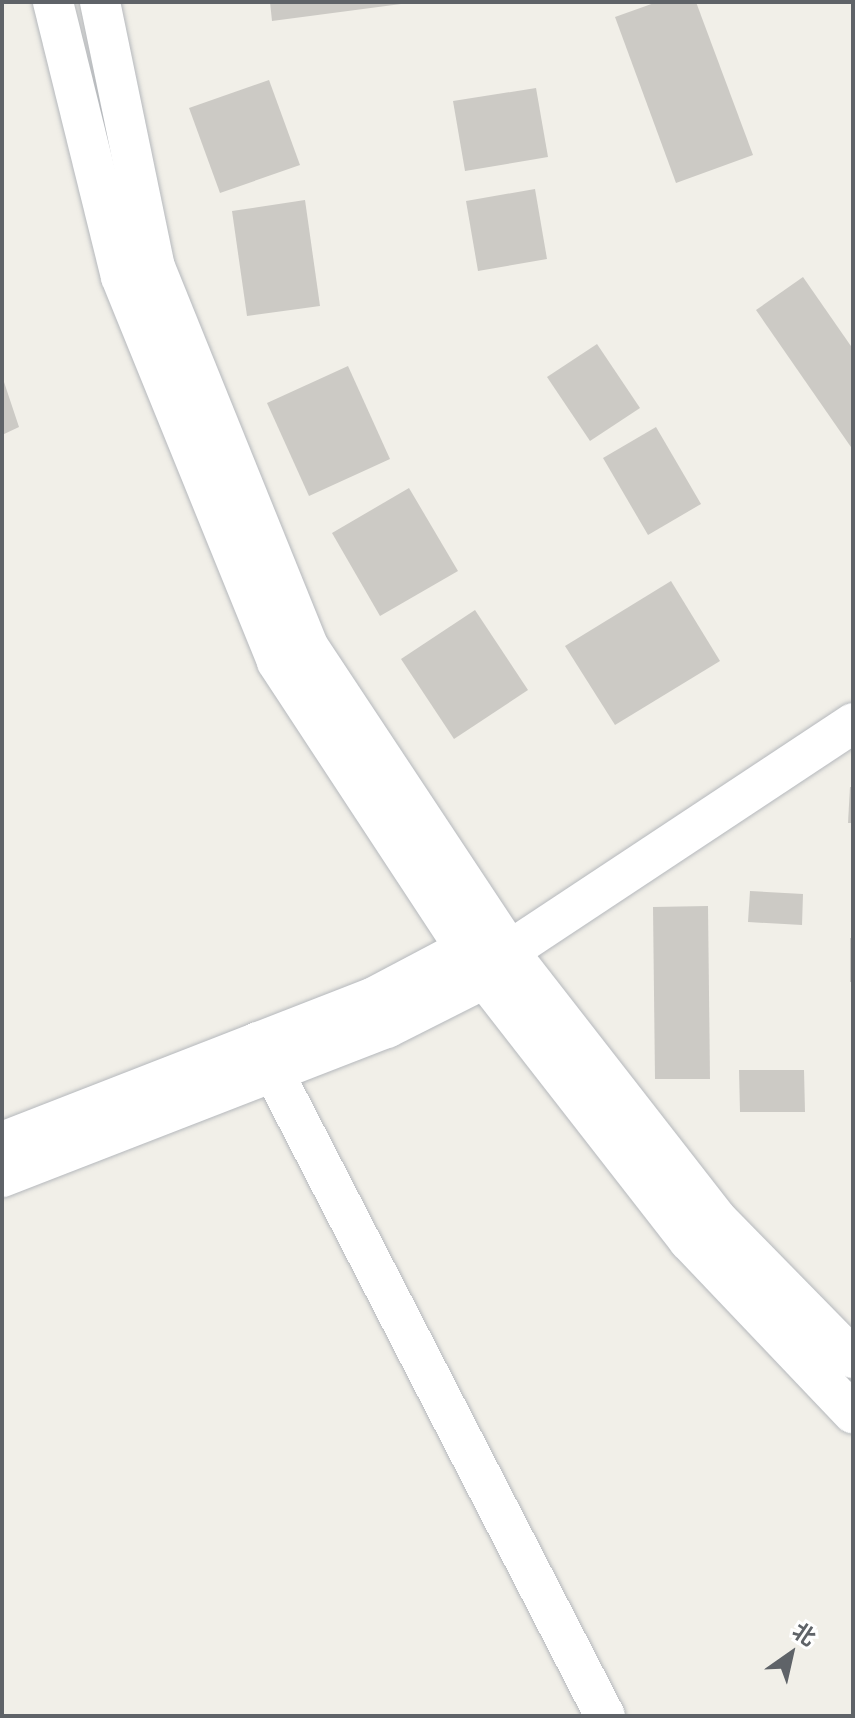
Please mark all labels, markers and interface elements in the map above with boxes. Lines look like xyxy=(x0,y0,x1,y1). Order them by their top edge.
north arrow xyxy=(751,1614,831,1694)
text: 北 xyxy=(787,1616,822,1653)

